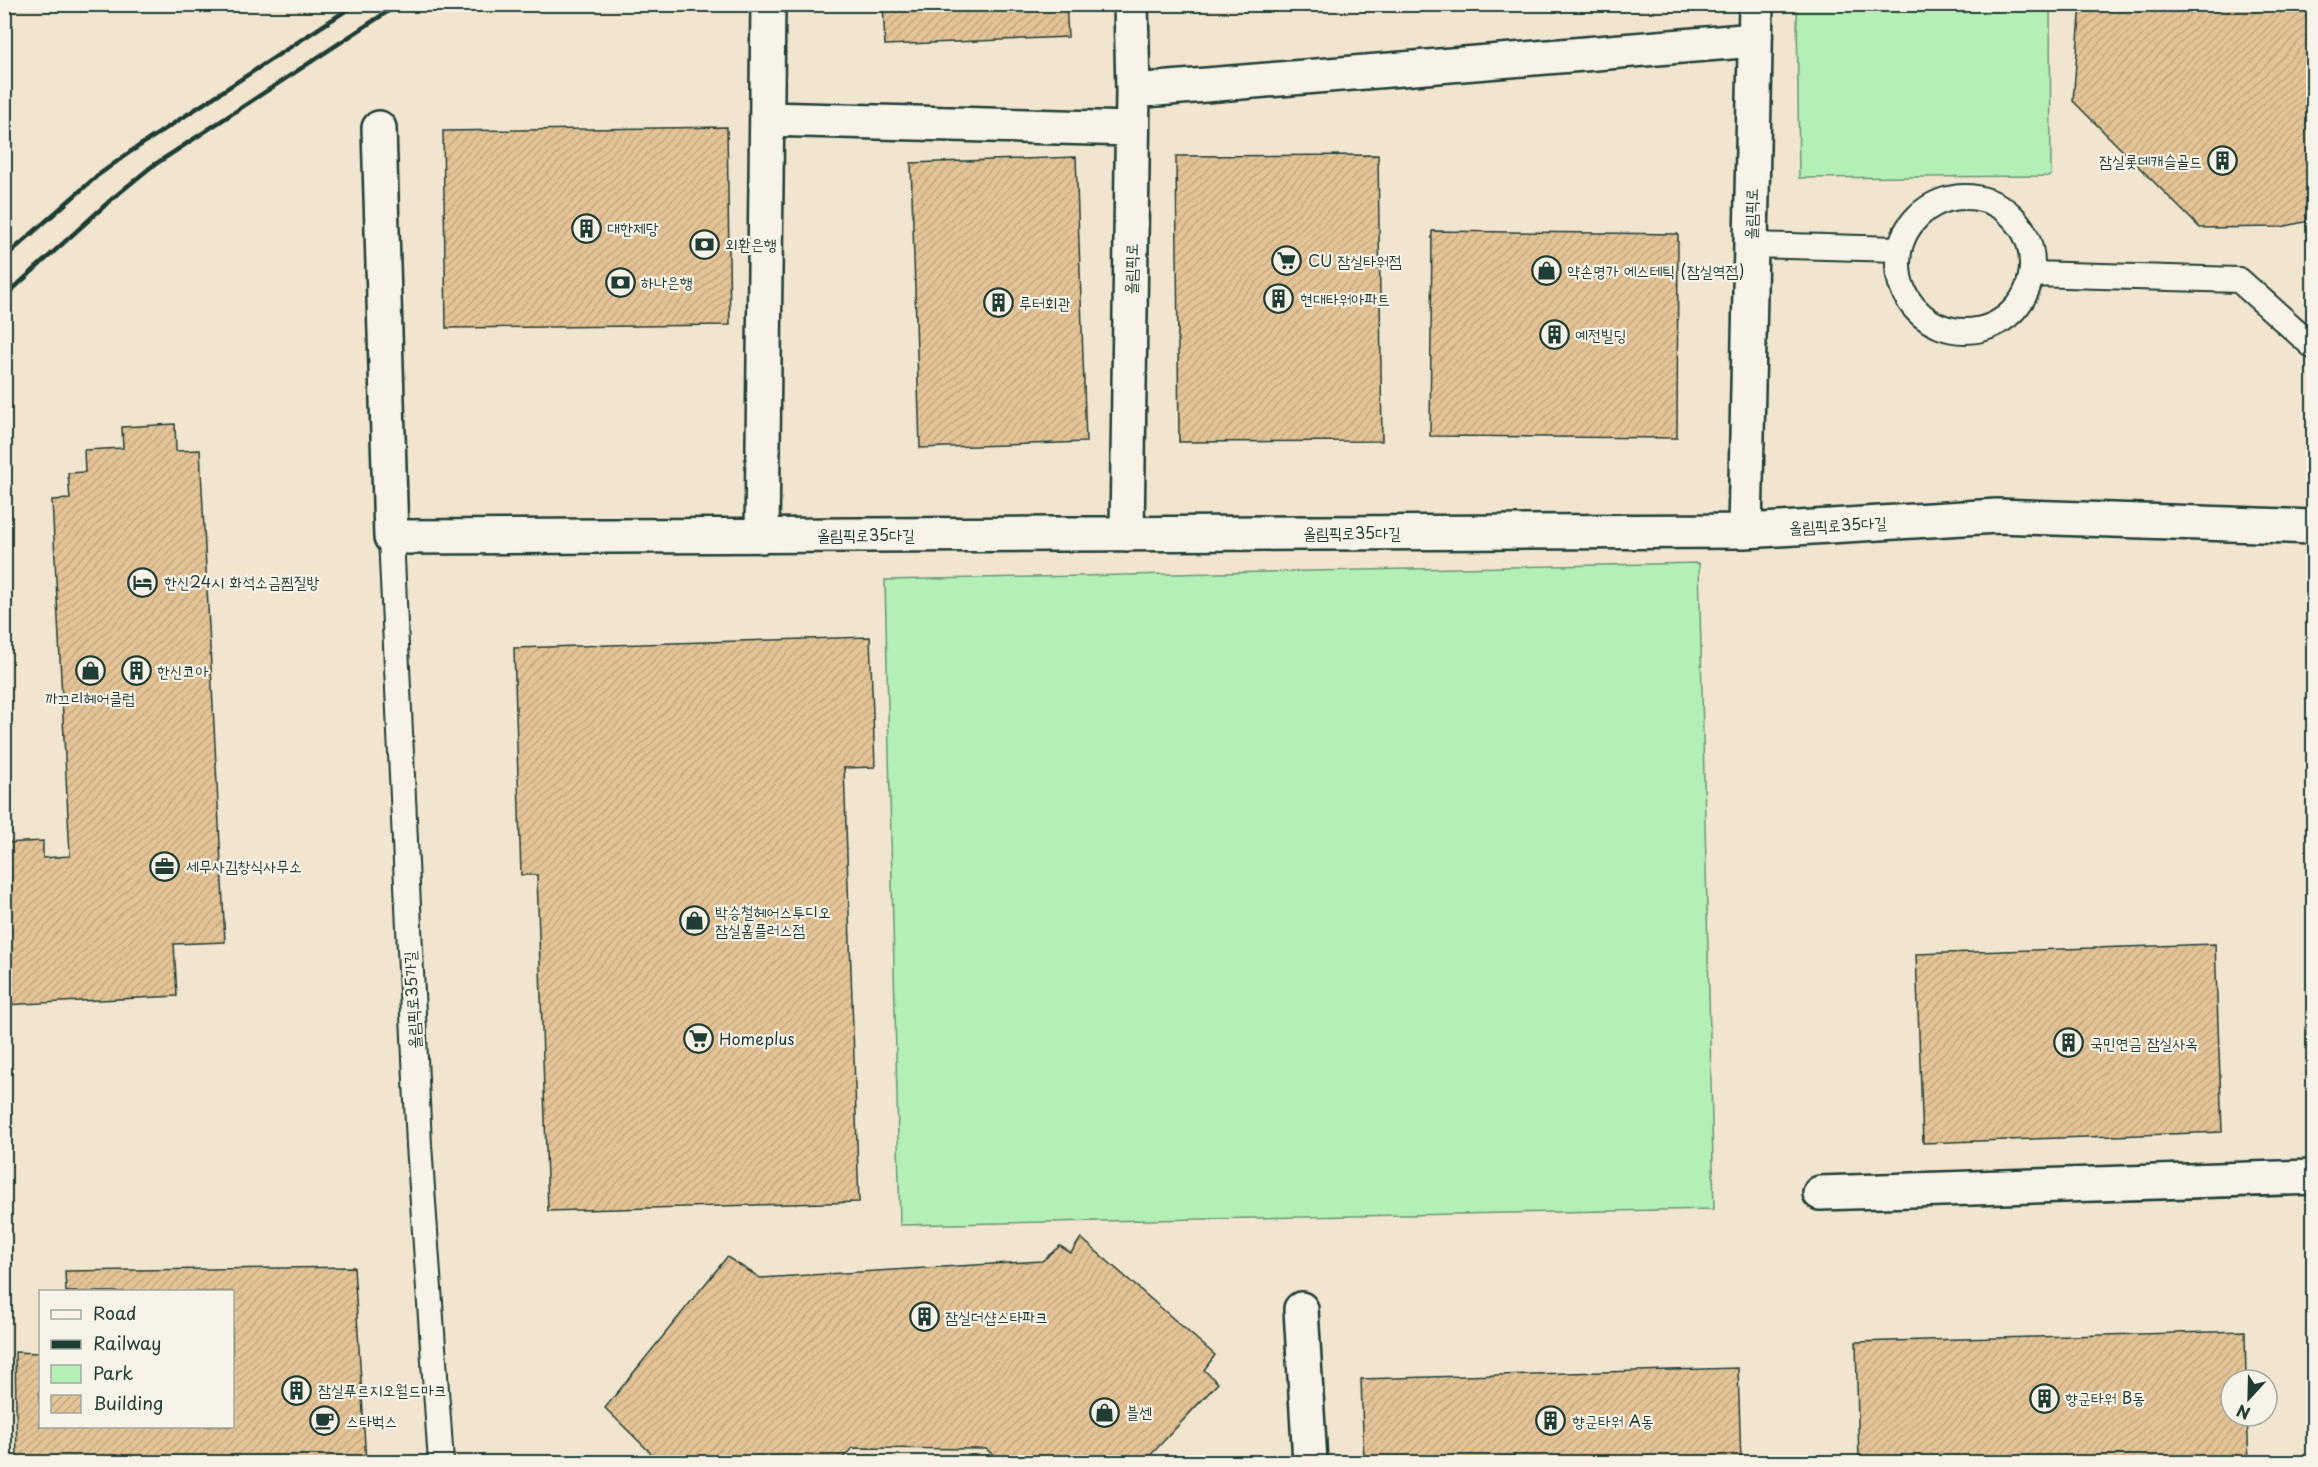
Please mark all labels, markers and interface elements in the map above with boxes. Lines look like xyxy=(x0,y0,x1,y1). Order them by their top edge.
building icon: 잠실롯데캐슬골드 xyxy=(2207,145,2239,177)
place label: 잠실롯데캐슬골드 xyxy=(2099,148,2202,172)
street label: 올림픽로 xyxy=(1738,188,1762,240)
building icon: 대한제당 xyxy=(570,212,602,244)
place label: 대한제당 xyxy=(607,215,659,239)
bank icon: 외환은행 xyxy=(688,228,720,260)
place label: 외환은행 xyxy=(725,231,777,255)
street label: 올림픽로 xyxy=(1118,243,1142,295)
supermarket icon: CU 잠실타워점 xyxy=(1271,245,1303,277)
place label: CU 잠실타워점 xyxy=(1308,248,1402,272)
shop icon: 약손명가 에스테틱 (잠실역점) xyxy=(1530,255,1562,287)
place label: 약손명가 에스테틱 (잠실역점) xyxy=(1567,258,1745,282)
bank icon: 하나은행 xyxy=(604,266,636,298)
place label: 하나은행 xyxy=(641,269,693,293)
building icon: 현대타워아파트 xyxy=(1263,283,1295,315)
place label: 현대타워아파트 xyxy=(1300,286,1390,310)
building icon: 루터회관 xyxy=(982,287,1014,319)
place label: 루터회관 xyxy=(1019,290,1071,314)
building icon: 예전빌딩 xyxy=(1538,319,1570,351)
place label: 예전빌딩 xyxy=(1575,322,1627,346)
street label: 올림픽로35다길 xyxy=(1789,509,1887,539)
street label: 올림픽로35다길 xyxy=(1303,520,1401,544)
street label: 올림픽로35다길 xyxy=(817,522,915,546)
hotel icon: 한신24시 화석소금찜질방 xyxy=(127,566,159,598)
place label: 한신24시 화석소금찜질방 xyxy=(164,569,320,593)
shop icon: 까끄리헤어클럽 xyxy=(74,654,106,686)
building icon: 한신코아 xyxy=(120,655,152,687)
place label: 한신코아 xyxy=(157,658,209,682)
place label: 까끄리헤어클럽 xyxy=(45,685,135,709)
office icon: 세무사김창식사무소 xyxy=(149,850,181,882)
place label: 세무사김창식사무소 xyxy=(186,853,302,877)
place label: 박승철헤어스투디오 잠실홈플러스점 xyxy=(715,899,831,941)
shop icon: 박승철헤어스투디오 잠실홈플러스점 xyxy=(678,905,710,937)
street label: 올림픽로35가길 xyxy=(396,951,426,1049)
supermarket icon: Homeplus xyxy=(682,1023,714,1055)
place label: Homeplus xyxy=(719,1026,795,1050)
building icon: 국민연금 잠실사옥 xyxy=(2053,1027,2085,1059)
place label: 국민연금 잠실사옥 xyxy=(2090,1030,2198,1054)
legend xyxy=(39,1290,234,1428)
text: Road xyxy=(93,1299,137,1326)
building icon: 잠실더샵스타파크 xyxy=(908,1301,940,1333)
place label: 잠실더샵스타파크 xyxy=(945,1304,1048,1328)
text: Railway xyxy=(93,1329,161,1356)
text: Park xyxy=(93,1359,133,1386)
north arrow xyxy=(2219,1368,2279,1428)
building icon: 잠실푸르지오월드마크 xyxy=(281,1374,313,1406)
place label: 잠실푸르지오월드마크 xyxy=(318,1377,447,1401)
building icon: 향군타워 B동 xyxy=(2028,1382,2060,1414)
place label: 향군타워 B동 xyxy=(2065,1385,2145,1409)
text: Building xyxy=(93,1389,163,1416)
shop icon: 블센 xyxy=(1089,1396,1121,1428)
place label: 블센 xyxy=(1126,1399,1152,1423)
text: N xyxy=(2233,1399,2253,1426)
cafe icon: 스타벅스 xyxy=(309,1405,341,1437)
building icon: 향군타워 A동 xyxy=(1535,1405,1567,1437)
place label: 스타벅스 xyxy=(346,1408,398,1432)
place label: 향군타워 A동 xyxy=(1572,1408,1654,1432)

